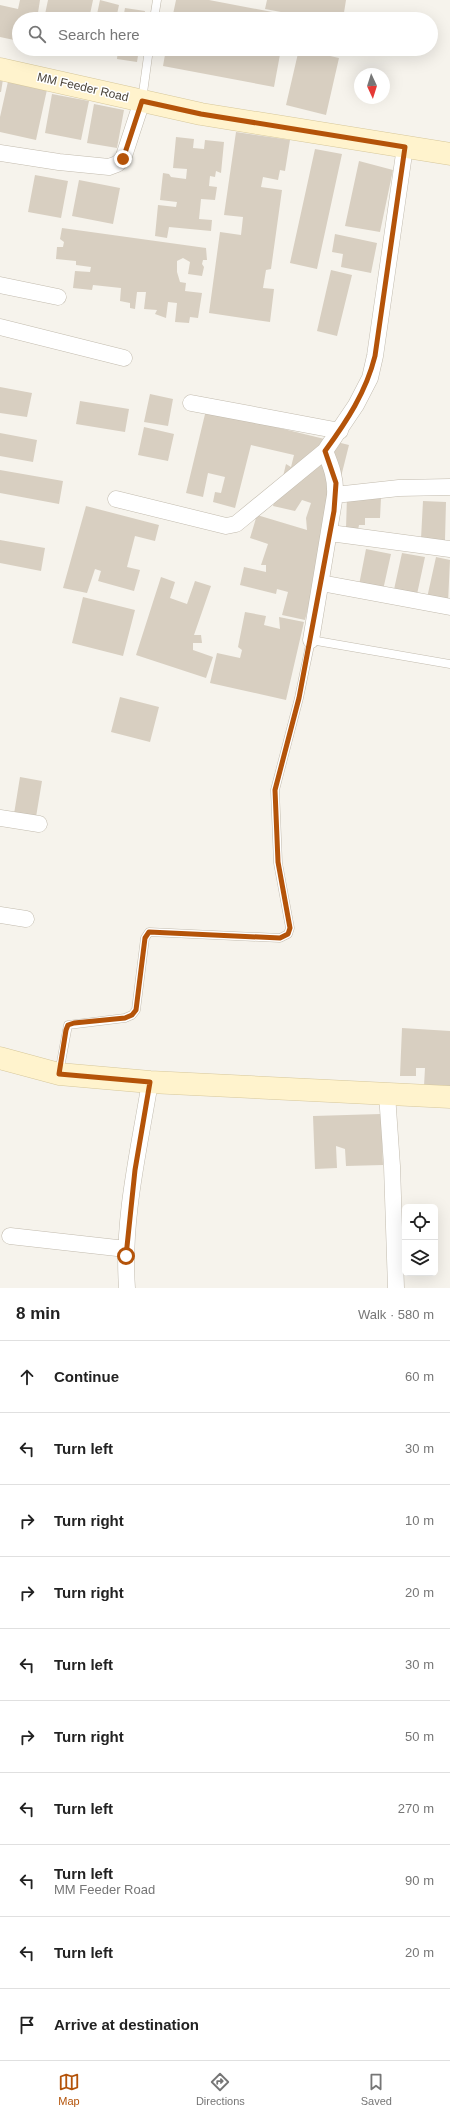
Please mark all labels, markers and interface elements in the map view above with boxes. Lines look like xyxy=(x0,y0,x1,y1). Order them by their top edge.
search box xyxy=(12,12,438,56)
icon: search xyxy=(26,23,48,45)
text: Search here xyxy=(58,26,140,43)
north arrow xyxy=(354,68,390,104)
street label: MM Feeder Road xyxy=(36,70,130,104)
route end xyxy=(114,150,132,168)
map controls xyxy=(402,1204,438,1276)
button: locate xyxy=(402,1204,438,1240)
button: layers xyxy=(402,1240,438,1276)
route start xyxy=(117,1247,135,1265)
text: 8 min xyxy=(16,1304,60,1323)
text: Walk · 580 m xyxy=(358,1307,434,1322)
icon: ahead xyxy=(16,1366,38,1388)
text: Continue xyxy=(54,1368,119,1385)
text: 60 m xyxy=(405,1369,434,1384)
icon: left xyxy=(16,1438,38,1460)
text: Turn left xyxy=(54,1440,113,1457)
text: 30 m xyxy=(405,1441,434,1456)
icon: right xyxy=(16,1510,38,1532)
text: Turn right xyxy=(54,1512,124,1529)
text: 10 m xyxy=(405,1513,434,1528)
icon: right xyxy=(16,1582,38,1604)
text: Turn right xyxy=(54,1584,124,1601)
text: 20 m xyxy=(405,1585,434,1600)
icon: left xyxy=(16,1654,38,1676)
text: Turn left xyxy=(54,1656,113,1673)
text: 30 m xyxy=(405,1657,434,1672)
icon: right xyxy=(16,1726,38,1748)
text: Turn right xyxy=(54,1728,124,1745)
text: 50 m xyxy=(405,1729,434,1744)
icon: left xyxy=(16,1798,38,1820)
text: Turn left xyxy=(54,1800,113,1817)
text: 270 m xyxy=(398,1801,434,1816)
text: Turn left xyxy=(54,1865,113,1882)
icon: left xyxy=(16,1870,38,1892)
text: 90 m xyxy=(405,1873,434,1888)
text: MM Feeder Road xyxy=(54,1882,155,1897)
icon: left xyxy=(16,1942,38,1964)
text: Turn left xyxy=(54,1944,113,1961)
text: 20 m xyxy=(405,1945,434,1960)
icon: arrive xyxy=(16,2014,38,2036)
text: Arrive at destination xyxy=(54,2016,199,2033)
tab: Map xyxy=(58,2071,80,2107)
tab: Directions xyxy=(196,2071,245,2107)
tab: Saved xyxy=(361,2071,392,2107)

